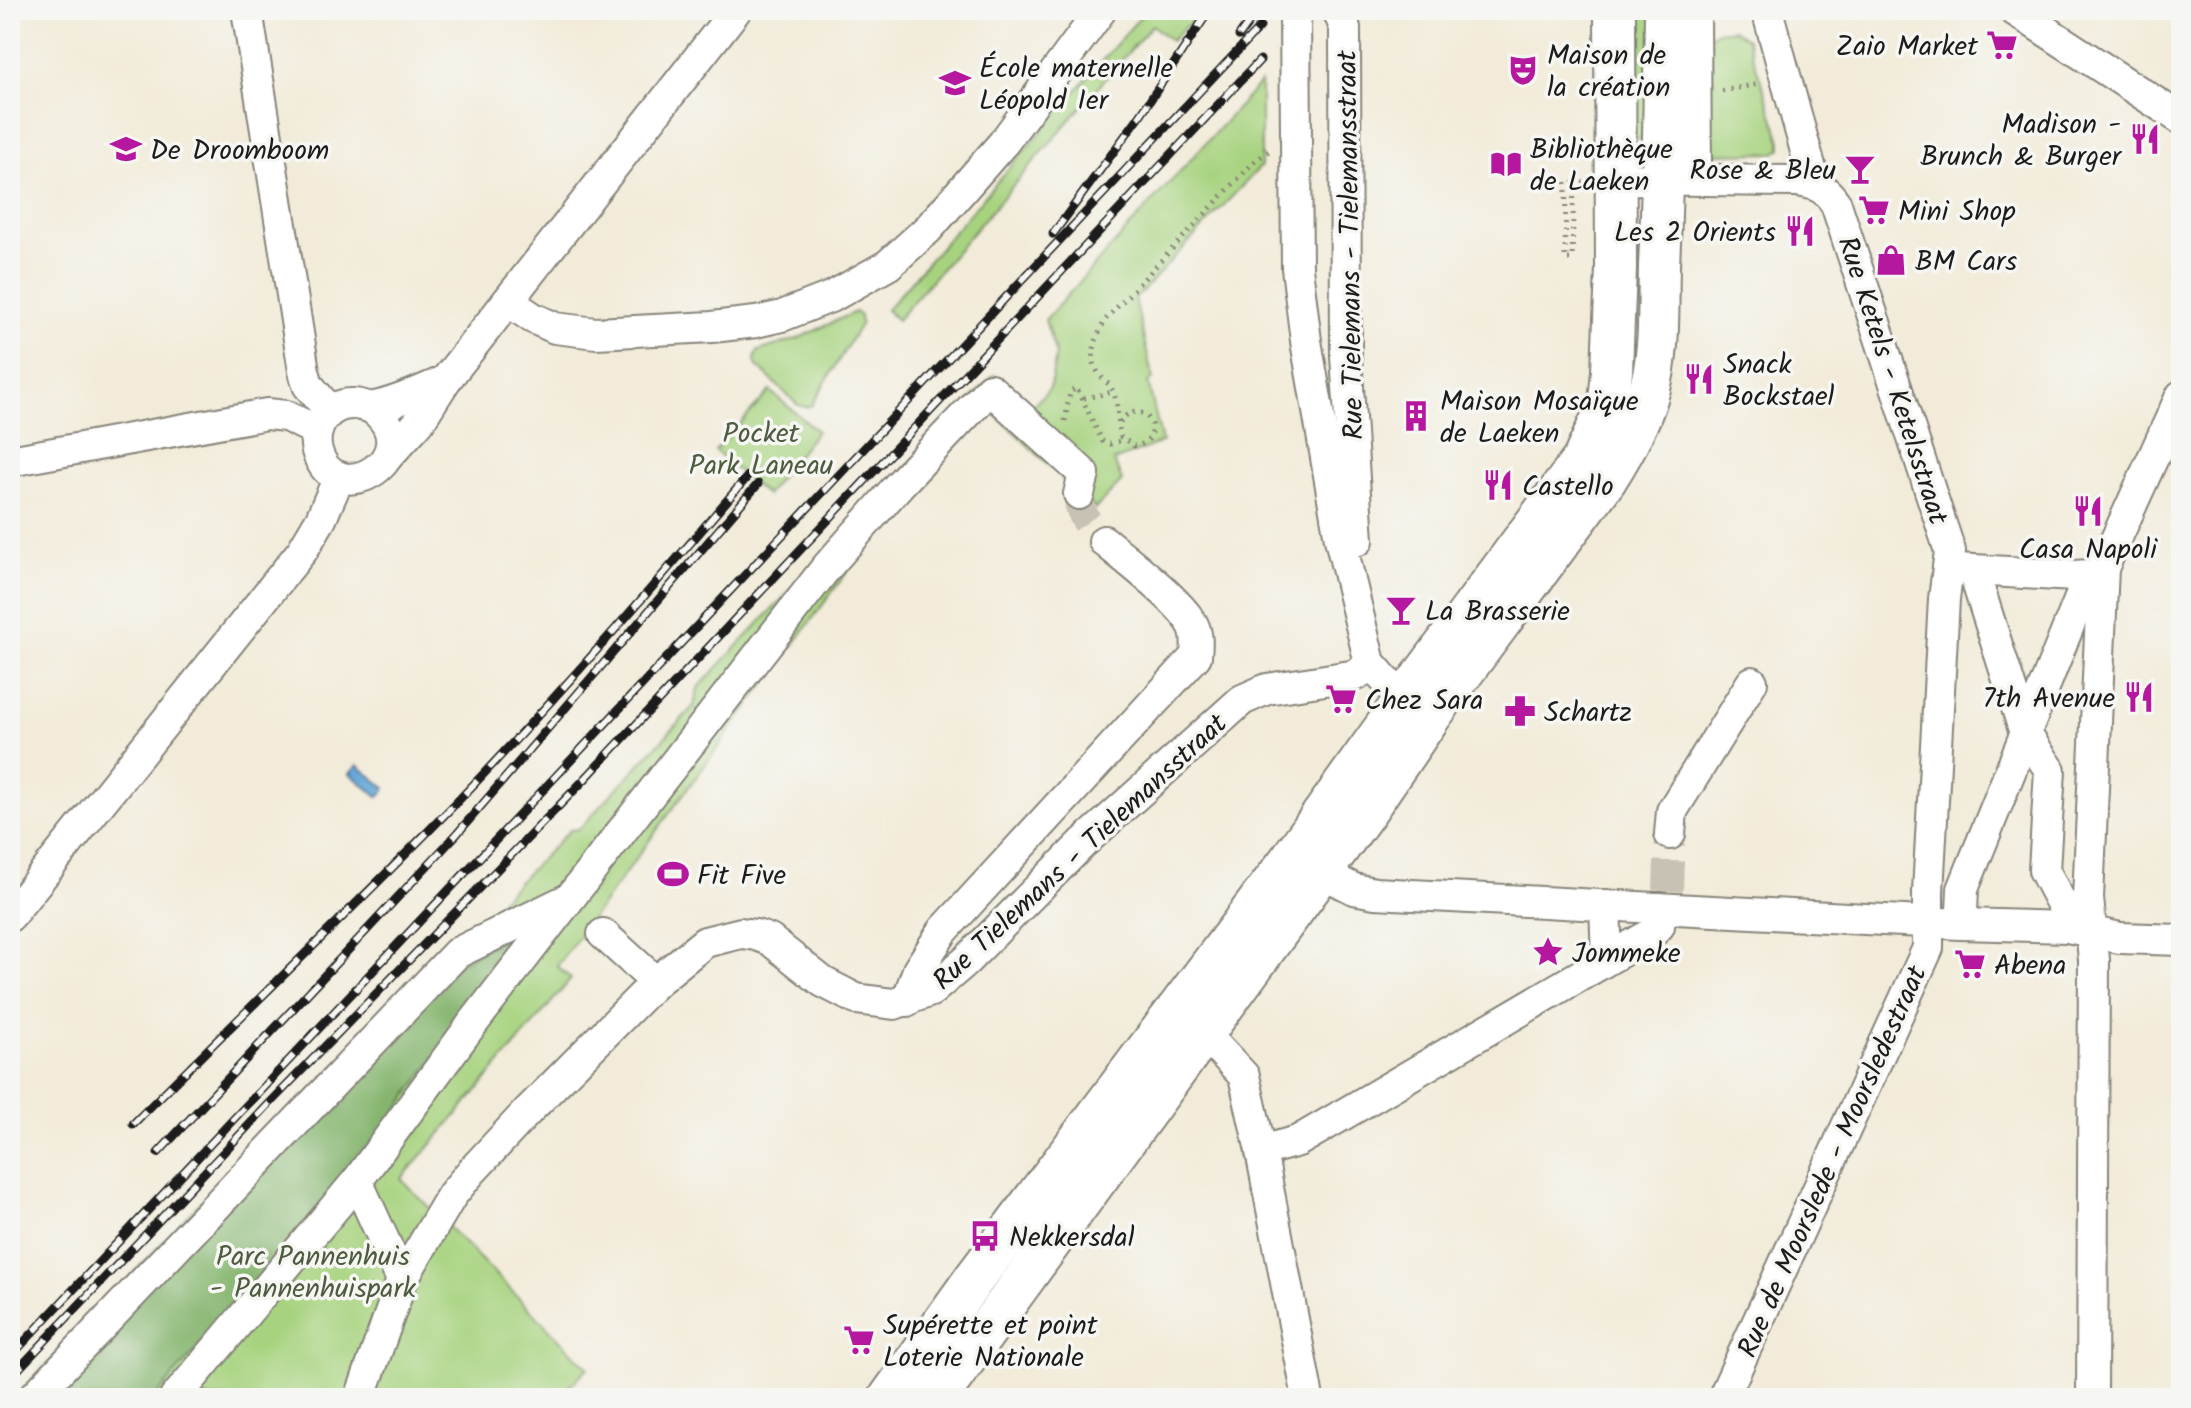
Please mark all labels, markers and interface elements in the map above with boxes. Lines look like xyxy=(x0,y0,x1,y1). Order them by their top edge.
place label: Zaio Market xyxy=(1836,25,1979,70)
supermarket icon: Zaio Market xyxy=(1985,28,2019,62)
place label: Maison de la création xyxy=(1547,34,1670,111)
place label: École maternelle Léopold Ier xyxy=(979,47,1174,124)
street label: Rue Tielemans - Tielemansstraat xyxy=(1326,48,1377,440)
theatre icon: Maison de la création xyxy=(1506,53,1540,87)
school or university icon: École maternelle Léopold Ier xyxy=(938,66,972,100)
place label: Madison - Brunch & Burger xyxy=(1920,103,2123,180)
restaurant icon: Madison - Brunch & Burger xyxy=(2128,122,2162,156)
place label: Bibliothèque de Laeken xyxy=(1530,128,1673,205)
place label: De Droomboom xyxy=(150,129,329,174)
school or university icon: De Droomboom xyxy=(109,132,143,166)
library icon: Bibliothèque de Laeken xyxy=(1489,147,1523,181)
place label: Rose & Bleu xyxy=(1690,149,1836,194)
bar icon: Rose & Bleu xyxy=(1843,152,1877,186)
place label: Mini Shop xyxy=(1898,190,2016,235)
supermarket icon: Mini Shop xyxy=(1857,193,1891,227)
place label: Les 2 Orients xyxy=(1614,211,1776,256)
restaurant icon: Les 2 Orients xyxy=(1783,214,1817,248)
street label: Rue Ketels - Ketelsstraat xyxy=(1824,231,1960,532)
place label: BM Cars xyxy=(1915,240,2017,285)
shop icon: BM Cars xyxy=(1874,243,1908,277)
place label: Snack Bockstael xyxy=(1723,343,1835,420)
restaurant icon: Snack Bockstael xyxy=(1682,362,1716,396)
place label: Maison Mosaïque de Laeken xyxy=(1440,380,1639,457)
building icon: Maison Mosaïque de Laeken xyxy=(1399,399,1433,433)
park label: Pocket Park Laneau xyxy=(689,412,833,489)
place label: Castello xyxy=(1522,465,1614,510)
restaurant icon: Castello xyxy=(1481,468,1515,502)
restaurant icon: Casa Napoli xyxy=(2071,494,2105,528)
place label: Casa Napoli xyxy=(2019,528,2158,573)
place label: La Brasserie xyxy=(1425,590,1570,635)
bar icon: La Brasserie xyxy=(1384,593,1418,627)
place label: 7th Avenue xyxy=(1983,677,2115,722)
place label: Chez Sara xyxy=(1365,679,1483,724)
restaurant icon: 7th Avenue xyxy=(2122,680,2156,714)
supermarket icon: Chez Sara xyxy=(1324,682,1358,716)
place label: Schartz xyxy=(1544,691,1632,736)
pharmacy icon: Schartz xyxy=(1503,694,1537,728)
street label: Rue Tielemans - Tielemansstraat xyxy=(923,703,1240,1002)
place label: Fit Five xyxy=(697,854,786,899)
sports icon: Fit Five xyxy=(656,857,690,891)
place label: Jommeke xyxy=(1572,932,1681,977)
place icon: Jommeke xyxy=(1531,935,1565,969)
place label: Abena xyxy=(1994,944,2066,989)
supermarket icon: Abena xyxy=(1953,947,1987,981)
street label: Rue de Moorslede - Moorsledestraat xyxy=(1726,958,1941,1365)
place label: Nekkersdal xyxy=(1009,1216,1135,1261)
bus stop icon: Nekkersdal xyxy=(968,1219,1002,1253)
park label: Parc Pannenhuis - Pannenhuispark xyxy=(210,1235,417,1312)
place label: Supérette et point Loterie Nationale xyxy=(883,1304,1099,1381)
supermarket icon: Supérette et point Loterie Nationale xyxy=(842,1323,876,1357)

